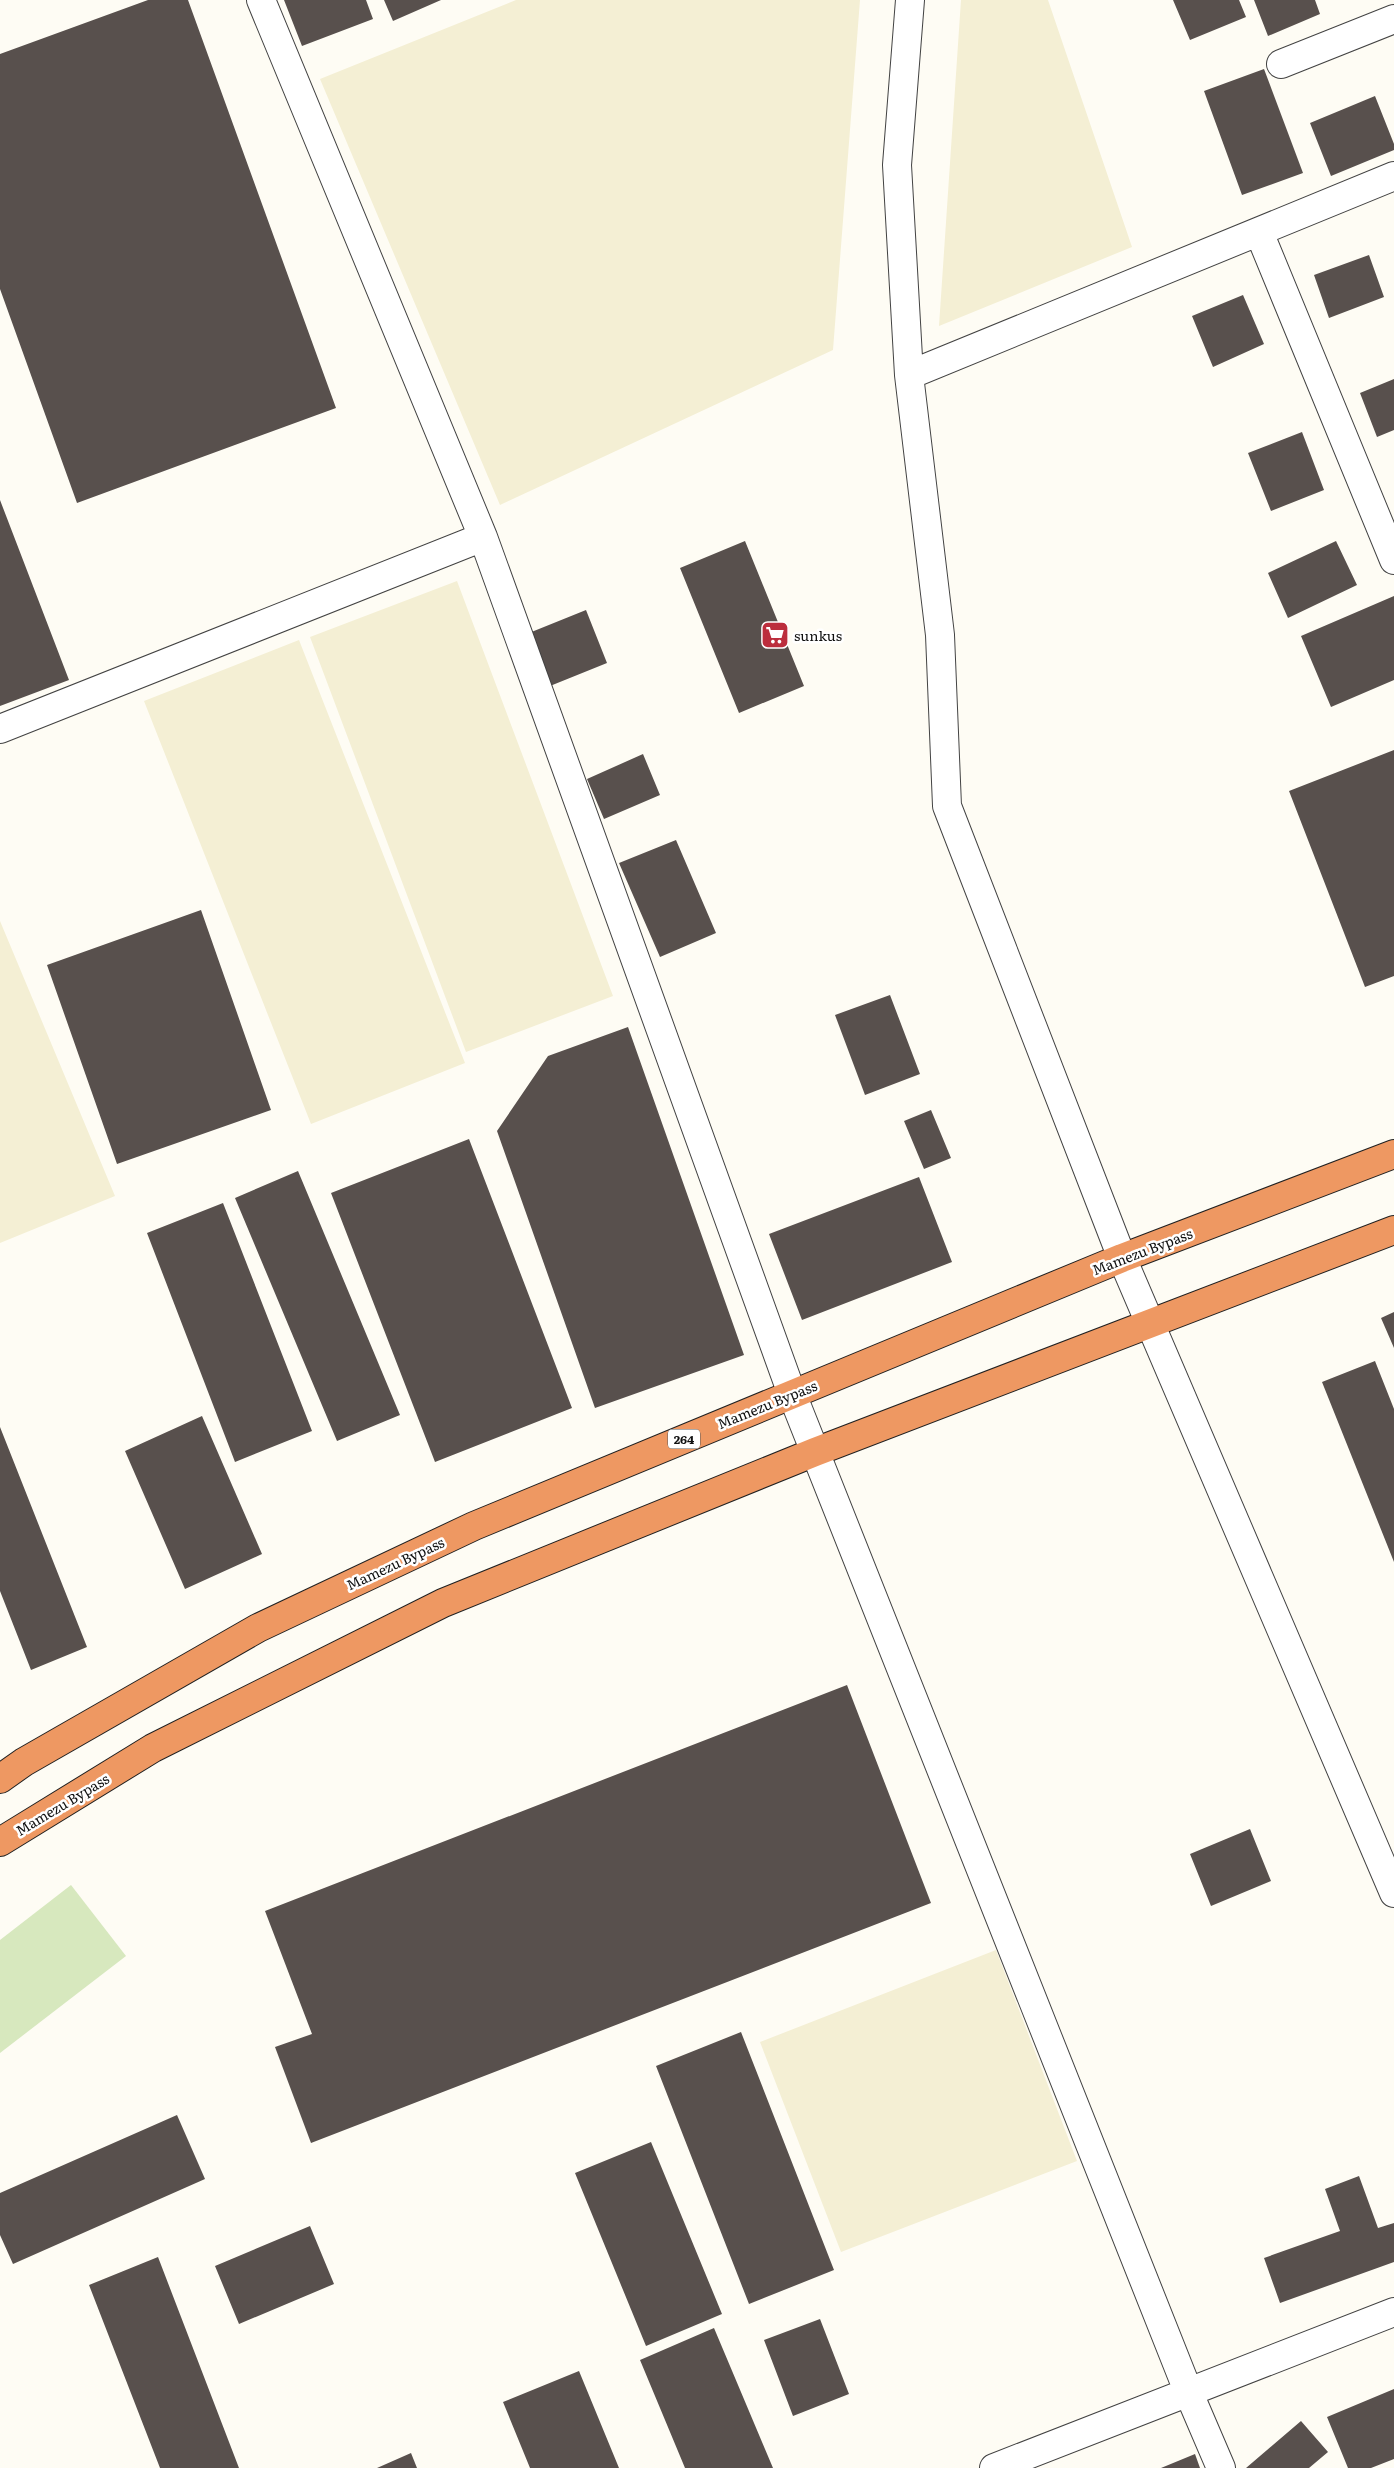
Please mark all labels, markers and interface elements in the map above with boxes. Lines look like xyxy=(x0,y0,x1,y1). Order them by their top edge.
supermarket icon: sunkus xyxy=(760,620,790,650)
place label: sunkus xyxy=(794,625,842,645)
street label: Mamezu Bypass xyxy=(1089,1223,1195,1279)
street label: Mamezu Bypass xyxy=(714,1375,820,1433)
road number: 264 xyxy=(668,1430,700,1448)
street label: Mamezu Bypass xyxy=(343,1532,447,1594)
street label: Mamezu Bypass xyxy=(11,1768,113,1840)

